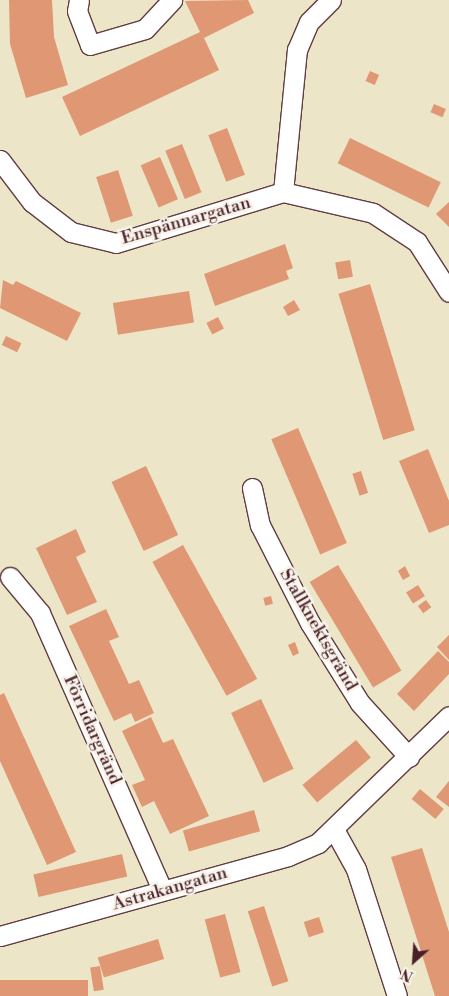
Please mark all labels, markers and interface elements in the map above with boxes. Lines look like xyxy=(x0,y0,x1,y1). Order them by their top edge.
street label: Enspännargatan xyxy=(119,192,253,250)
street label: Stallknektsgränd xyxy=(274,565,362,695)
street label: Förridargränd xyxy=(58,672,126,788)
street label: Astrakangatan xyxy=(110,862,230,916)
north arrow xyxy=(389,936,439,986)
text: N xyxy=(399,964,416,985)

